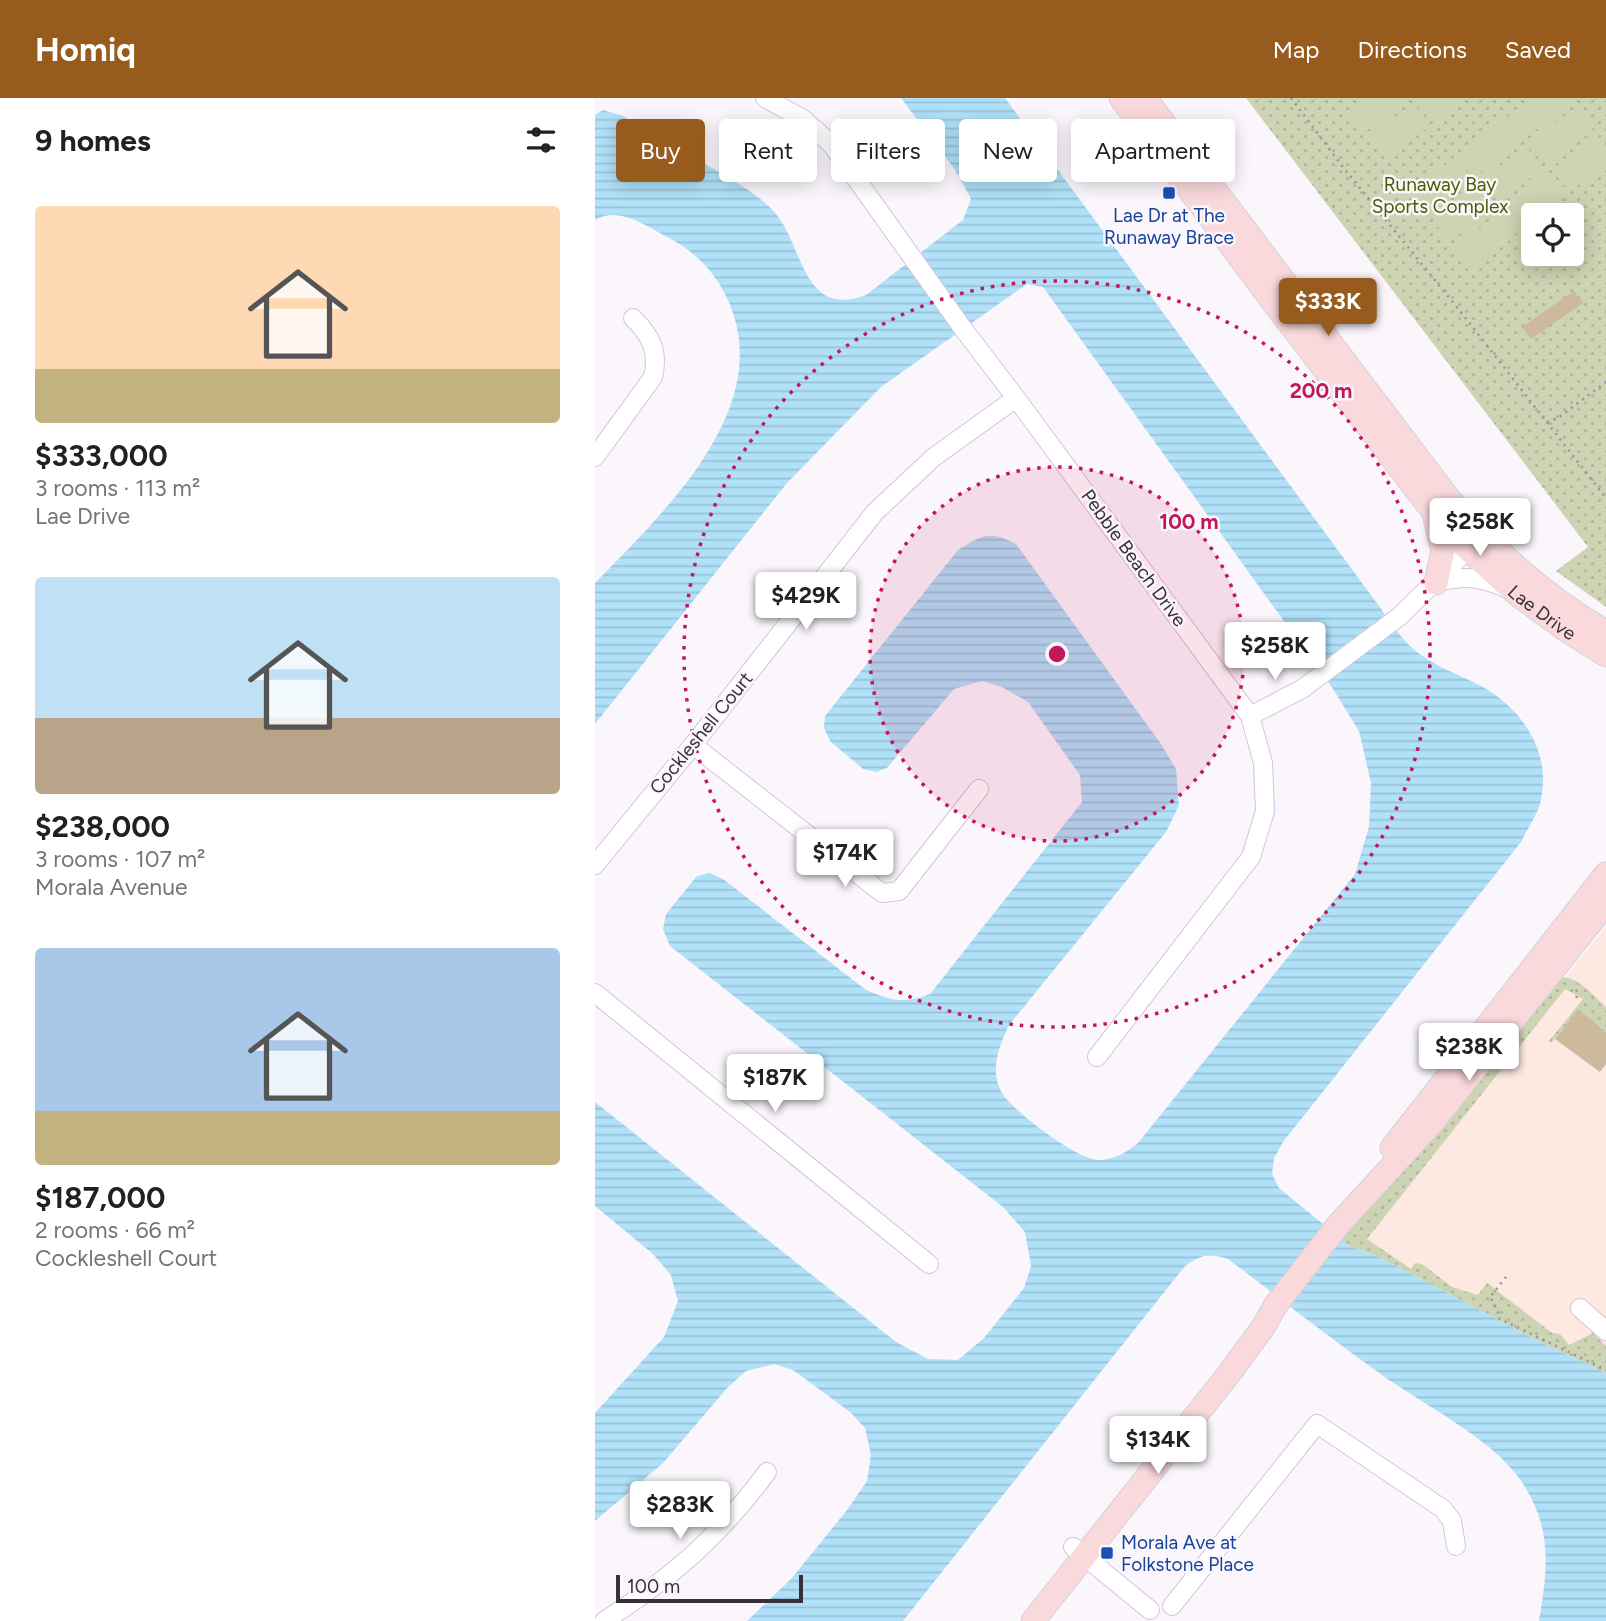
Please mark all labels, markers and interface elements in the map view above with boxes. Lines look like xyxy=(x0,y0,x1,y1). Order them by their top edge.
text: Homiq xyxy=(35,30,136,69)
text: Map xyxy=(1273,35,1319,64)
text: Directions xyxy=(1357,35,1467,64)
text: Saved xyxy=(1505,35,1571,64)
chip: Buy xyxy=(616,119,705,182)
chip: Rent xyxy=(719,119,817,182)
chip: Filters xyxy=(831,119,945,182)
chip: New xyxy=(959,119,1057,182)
chip: Apartment xyxy=(1071,119,1235,182)
icon: filters xyxy=(522,121,560,159)
text: 9 homes xyxy=(35,122,151,159)
park label: Runaway Bay Sports Complex xyxy=(1372,173,1508,218)
marker: Lae Dr at The Runaway Brace xyxy=(1161,185,1177,201)
map controls xyxy=(1521,203,1584,266)
button: locate xyxy=(1521,203,1584,266)
place label: Lae Dr at The Runaway Brace xyxy=(1104,204,1234,249)
icon: home xyxy=(235,251,361,377)
pin: $333K xyxy=(1279,278,1377,338)
text: $333K xyxy=(1295,287,1361,315)
text: 200 m xyxy=(1290,378,1352,403)
text: $333,000 xyxy=(35,437,168,474)
text: 3 rooms · 113 m² xyxy=(35,474,200,502)
street label: Pebble Beach Drive xyxy=(1077,485,1191,631)
pin: $258K xyxy=(1431,498,1529,558)
text: Lae Drive xyxy=(35,502,130,530)
text: $258K xyxy=(1446,507,1514,535)
text: 100 m xyxy=(1159,509,1219,534)
pin: $429K xyxy=(757,573,855,632)
street label: Lae Drive xyxy=(1503,580,1580,645)
text: $429K xyxy=(771,581,841,609)
icon: home xyxy=(235,622,361,748)
pin: $258K xyxy=(1226,622,1324,682)
text: $258K xyxy=(1241,631,1309,659)
centre of rings xyxy=(1045,642,1069,666)
street label: Cockleshell Court xyxy=(645,667,757,799)
text: $238,000 xyxy=(35,808,170,845)
pin: $174K xyxy=(796,830,894,889)
text: $174K xyxy=(812,838,878,866)
text: 3 rooms · 107 m² xyxy=(35,845,205,873)
text: Morala Avenue xyxy=(35,873,188,901)
icon: home xyxy=(235,993,361,1119)
pin: $238K xyxy=(1420,1024,1518,1083)
text: $238K xyxy=(1435,1032,1503,1060)
pin: $187K xyxy=(726,1054,824,1114)
text: $187K xyxy=(743,1063,807,1091)
text: $187,000 xyxy=(35,1179,165,1216)
text: 2 rooms · 66 m² xyxy=(35,1216,195,1244)
text: Cockleshell Court xyxy=(35,1244,217,1272)
pin: $134K xyxy=(1109,1416,1207,1476)
text: $134K xyxy=(1125,1425,1191,1453)
pin: $283K xyxy=(631,1482,729,1541)
text: $283K xyxy=(646,1490,714,1518)
place label: Morala Ave at Folkstone Place xyxy=(1121,1531,1254,1576)
marker: Morala Ave at Folkstone Place xyxy=(1099,1545,1115,1561)
scale bar xyxy=(616,1572,803,1604)
text: 100 m xyxy=(627,1575,680,1598)

